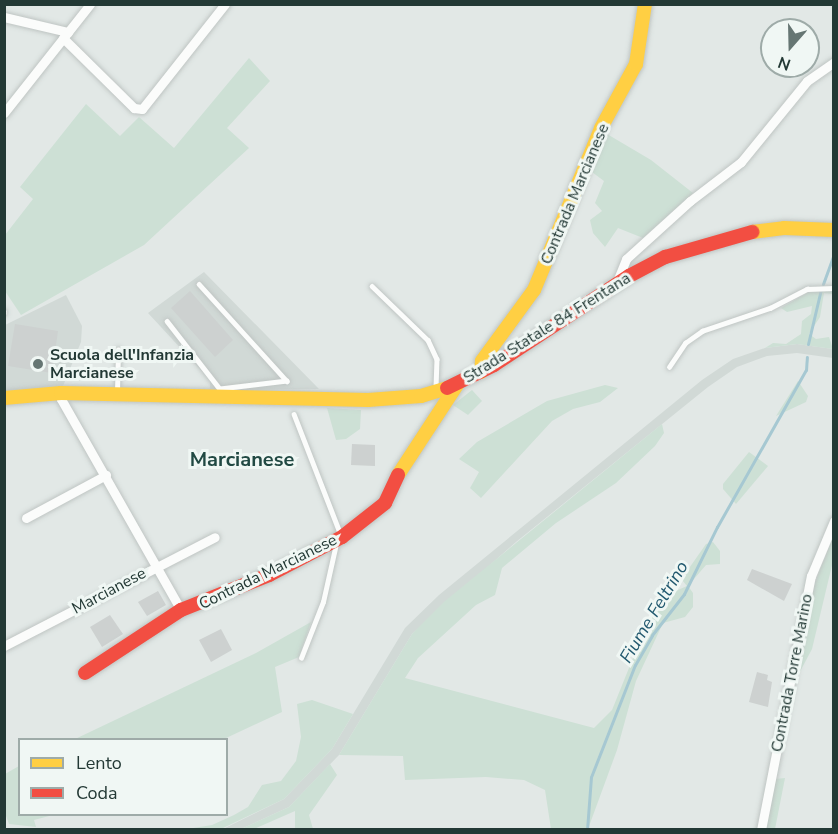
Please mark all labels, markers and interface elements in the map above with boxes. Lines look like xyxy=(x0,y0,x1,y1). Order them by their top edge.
north arrow xyxy=(760,18,820,78)
text: N xyxy=(775,51,794,75)
street label: Contrada Marcianese xyxy=(537,121,613,267)
street label: Strada Statale 84 Frentana xyxy=(460,269,634,387)
place label: Scuola dell'Infanzia Marcianese xyxy=(50,345,194,383)
marker: Scuola dell'Infanzia Marcianese xyxy=(31,357,45,371)
district label: Marcianese xyxy=(190,447,294,471)
street label: Contrada Marcianese xyxy=(196,530,340,614)
water label: Fiume Feltrino xyxy=(615,557,693,667)
street label: Marcianese xyxy=(69,563,149,619)
street label: Contrada Torre Marino xyxy=(767,592,817,754)
legend xyxy=(18,738,228,816)
text: Lento xyxy=(76,751,122,775)
text: Coda xyxy=(76,781,118,805)

